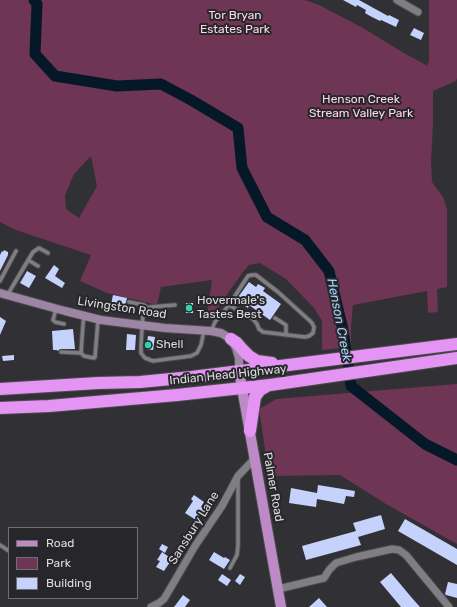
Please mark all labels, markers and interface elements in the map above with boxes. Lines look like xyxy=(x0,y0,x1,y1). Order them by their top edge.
park label: Tor Bryan Estates Park xyxy=(200,9,270,37)
park label: Henson Creek Stream Valley Park xyxy=(309,93,413,121)
water label: Henson Creek xyxy=(323,277,355,363)
street label: Livingston Road xyxy=(76,294,168,322)
place label: Hovermale's Tastes Best xyxy=(197,294,265,322)
marker: Hovermale's Tastes Best xyxy=(184,303,194,313)
place label: Shell xyxy=(156,338,183,352)
marker: Shell xyxy=(143,340,153,350)
street label: Indian Head Highway xyxy=(169,362,287,388)
street label: Palmer Road xyxy=(260,451,286,523)
street label: Sansbury Lane xyxy=(166,489,222,567)
legend xyxy=(8,527,138,599)
text: Road xyxy=(46,536,74,550)
text: Park xyxy=(46,556,71,570)
text: Building xyxy=(46,576,92,590)

